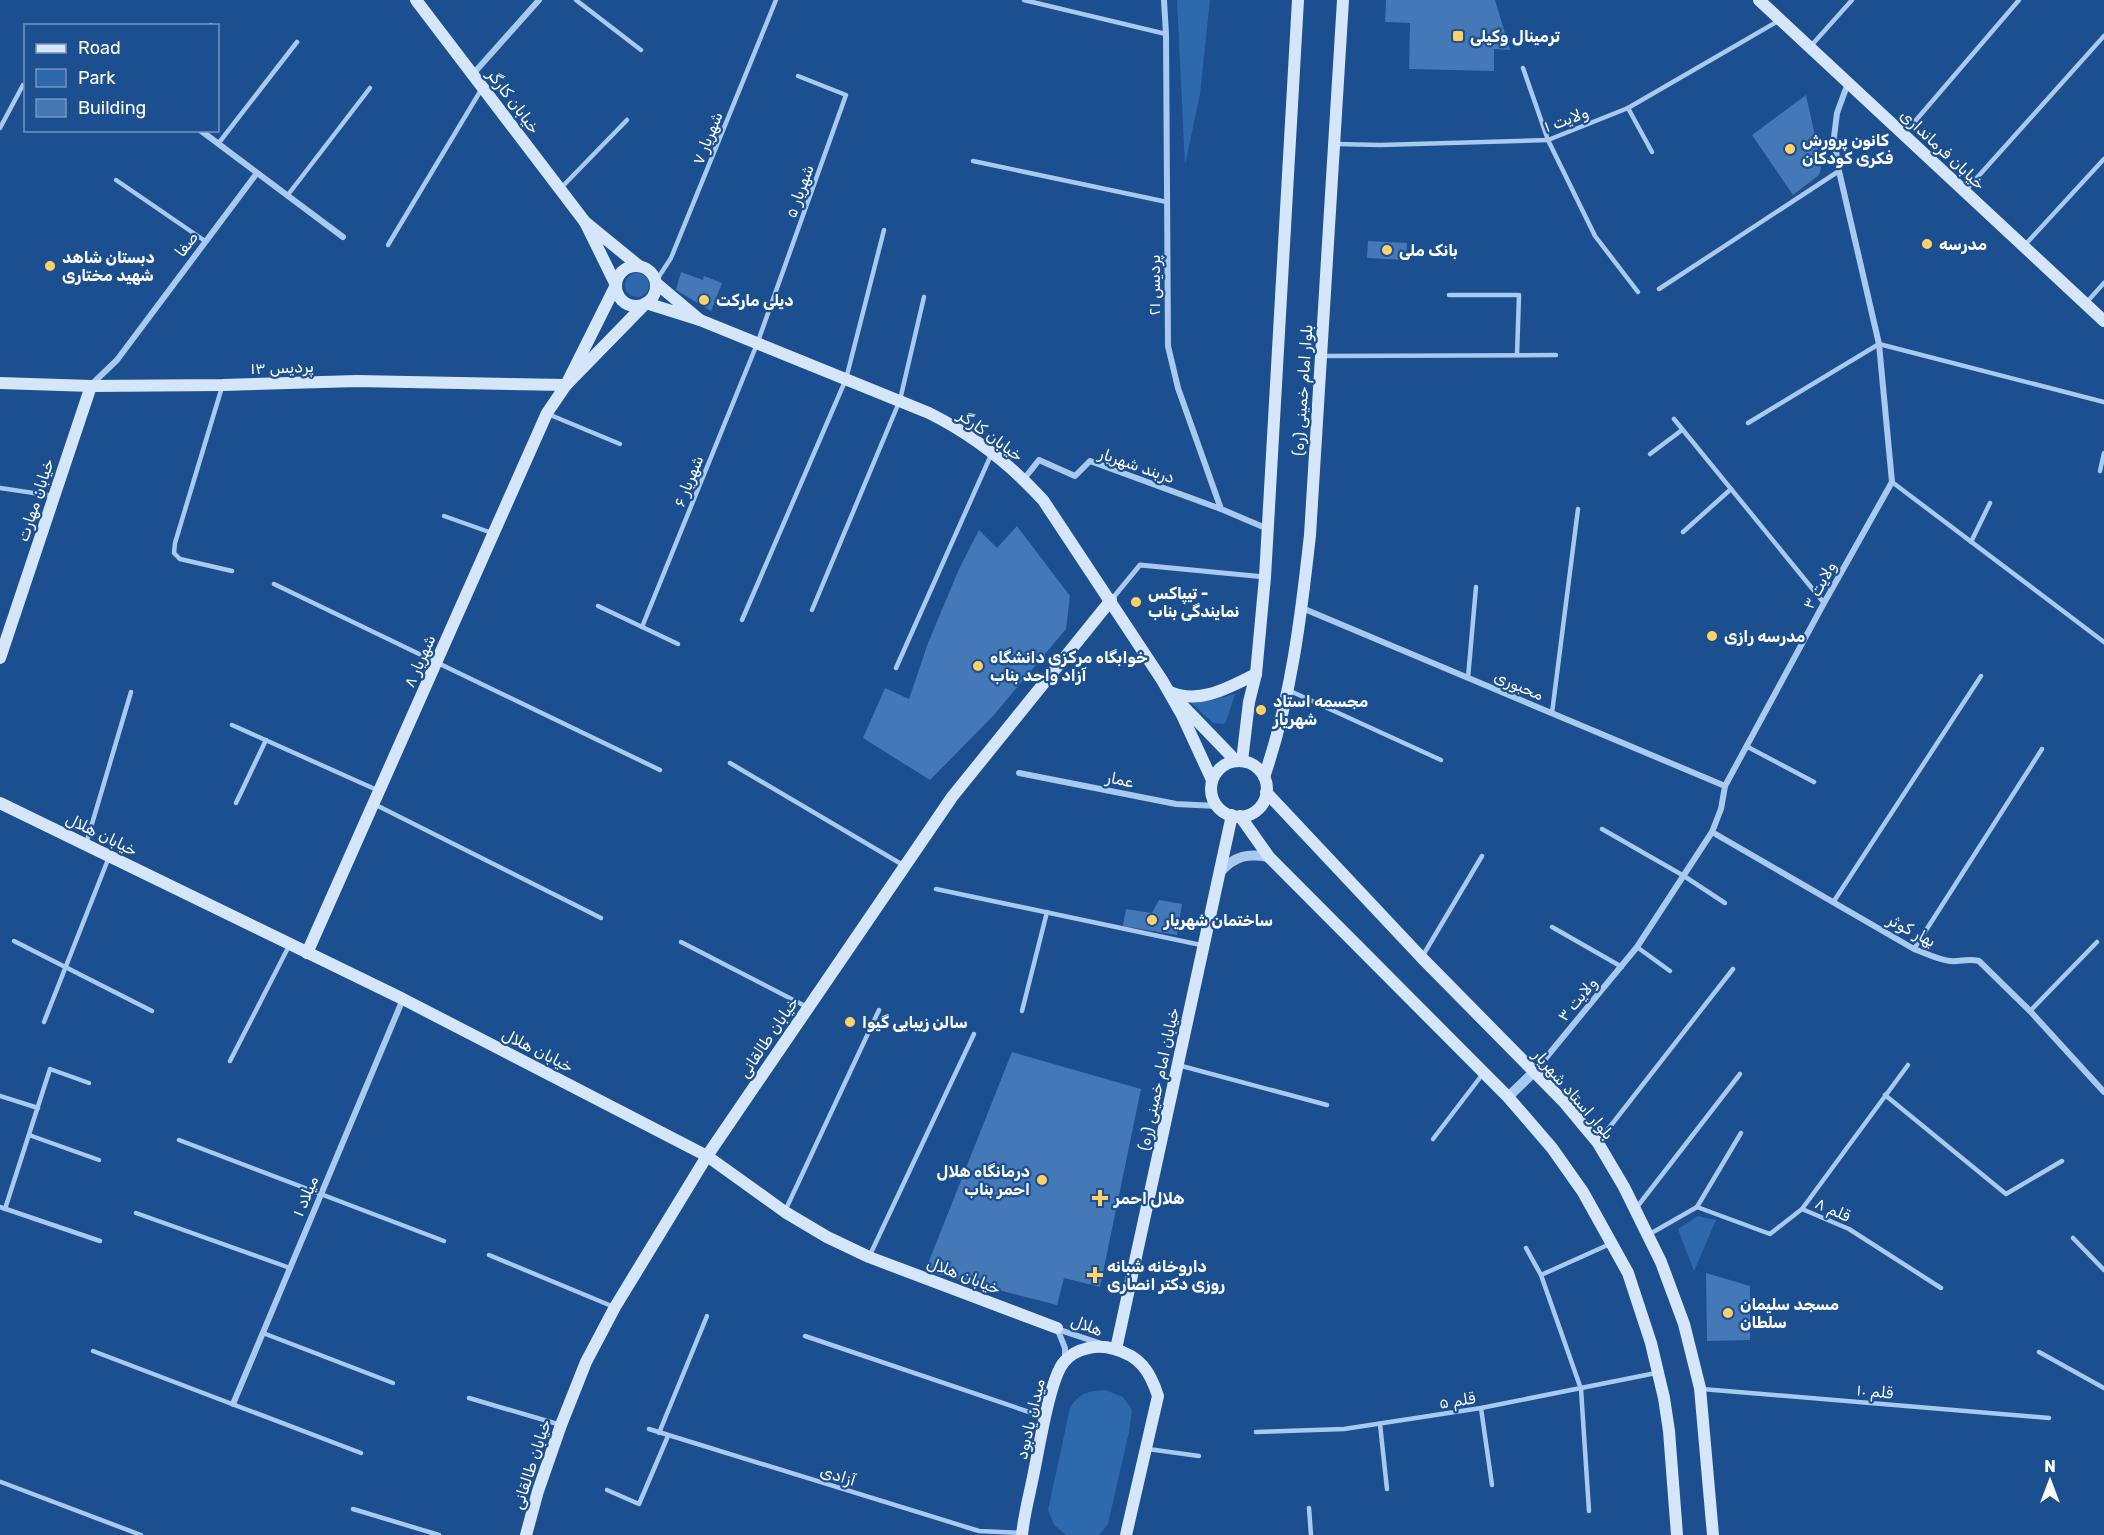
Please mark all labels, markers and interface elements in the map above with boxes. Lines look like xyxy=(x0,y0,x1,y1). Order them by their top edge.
legend xyxy=(24,24,219,132)
place label: ترمینال وکیلی xyxy=(1470,27,1561,46)
marker: ترمینال وکیلی xyxy=(1451,29,1465,43)
text: Road xyxy=(78,37,121,59)
street label: خیابان کارگر xyxy=(482,65,544,138)
text: Park xyxy=(78,67,116,89)
text: Building xyxy=(78,97,146,119)
street label: ولایت ۱ xyxy=(1541,103,1591,137)
street label: خیابان فرمانداری xyxy=(1896,105,1989,194)
street label: شهریار ۷ xyxy=(688,109,728,168)
place label: کانون پرورش فکری کودکان xyxy=(1802,131,1893,168)
marker: کانون پرورش فکری کودکان xyxy=(1783,142,1797,156)
street label: شهریار ۵ xyxy=(781,162,819,221)
street label: صفا xyxy=(171,228,202,261)
place label: مدرسه xyxy=(1939,235,1987,254)
marker: مدرسه xyxy=(1920,237,1934,251)
place label: بانک ملی xyxy=(1399,241,1458,260)
marker: بانک ملی xyxy=(1380,243,1394,257)
place label: دبستان شاهد شهید مختاری xyxy=(62,248,155,285)
street label: پردیس ۲۱ xyxy=(1145,255,1165,315)
marker: دبستان شاهد شهید مختاری xyxy=(43,259,57,273)
place label: دیلی مارکت xyxy=(716,291,794,310)
marker: دیلی مارکت xyxy=(697,293,711,307)
street label: بلوار امام خمینی (ره) xyxy=(1288,324,1318,457)
street label: پردیس ۱۳ xyxy=(250,357,314,379)
street label: خیابان کارگر xyxy=(953,405,1027,466)
street label: دربند شهریار xyxy=(1095,443,1177,488)
street label: شهریار ۶ xyxy=(670,453,708,510)
street label: خیابان مهارت xyxy=(13,456,59,544)
street label: ولایت ۳ xyxy=(1799,558,1841,613)
place label: تیپاکس - نمایندگی بناب xyxy=(1148,584,1239,621)
marker: تیپاکس - نمایندگی بناب xyxy=(1129,595,1143,609)
place label: مدرسه رازی xyxy=(1724,627,1805,646)
marker: مدرسه رازی xyxy=(1705,629,1719,643)
street label: شهریار ۸ xyxy=(399,632,440,691)
place label: خوابگاه مرکزی دانشگاه آزاد واحد بناب xyxy=(990,648,1148,685)
marker: خوابگاه مرکزی دانشگاه آزاد واحد بناب xyxy=(971,659,985,673)
street label: محبوری xyxy=(1491,667,1547,705)
place label: مجسمه استاد شهریار xyxy=(1272,692,1368,729)
marker: مجسمه استاد شهریار xyxy=(1254,703,1268,717)
street label: عمار xyxy=(1103,767,1136,793)
street label: خیابان هلال xyxy=(63,809,141,860)
street label: بهار کوثر xyxy=(1883,909,1939,952)
place label: ساختمان شهریار xyxy=(1163,911,1273,930)
marker: ساختمان شهریار xyxy=(1145,913,1159,927)
street label: ولایت ۳ xyxy=(1554,973,1602,1026)
street label: خیابان طالقانی xyxy=(734,993,802,1081)
street label: خیابان امام خمینی (ره) xyxy=(1134,1006,1184,1153)
place label: سالن زیبایی گیوا xyxy=(862,1013,968,1032)
marker: سالن زیبایی گیوا xyxy=(843,1015,857,1029)
street label: خیابان هلال xyxy=(499,1024,577,1076)
street label: بلوار استاد شهریار xyxy=(1528,1045,1618,1144)
place label: درمانگاه هلال احمر بناب xyxy=(937,1162,1030,1199)
street label: میلاد ۱ xyxy=(288,1173,322,1219)
marker: درمانگاه هلال احمر بناب xyxy=(1035,1173,1049,1187)
marker: هلال احمر xyxy=(1091,1189,1109,1207)
place label: هلال احمر xyxy=(1113,1189,1184,1208)
street label: قلم ۸ xyxy=(1812,1193,1854,1227)
street label: خیابان هلال xyxy=(924,1253,1003,1298)
place label: داروخانه شبانه روزی دکتر انصاری xyxy=(1107,1257,1225,1294)
marker: داروخانه شبانه روزی دکتر انصاری xyxy=(1088,1268,1102,1282)
place label: مسجد سلیمان سلطان xyxy=(1740,1295,1839,1332)
marker: مسجد سلیمان سلطان xyxy=(1721,1306,1735,1320)
street label: هلال xyxy=(1068,1311,1106,1340)
street label: میدان یادبود xyxy=(1012,1377,1050,1462)
street label: قلم ۱۰ xyxy=(1856,1380,1895,1404)
street label: قلم ۵ xyxy=(1437,1388,1477,1414)
street label: خیابان طالقانی xyxy=(508,1417,555,1512)
north arrow xyxy=(2020,1451,2080,1511)
text: N xyxy=(2044,1457,2056,1476)
street label: آزادی xyxy=(817,1461,858,1491)

